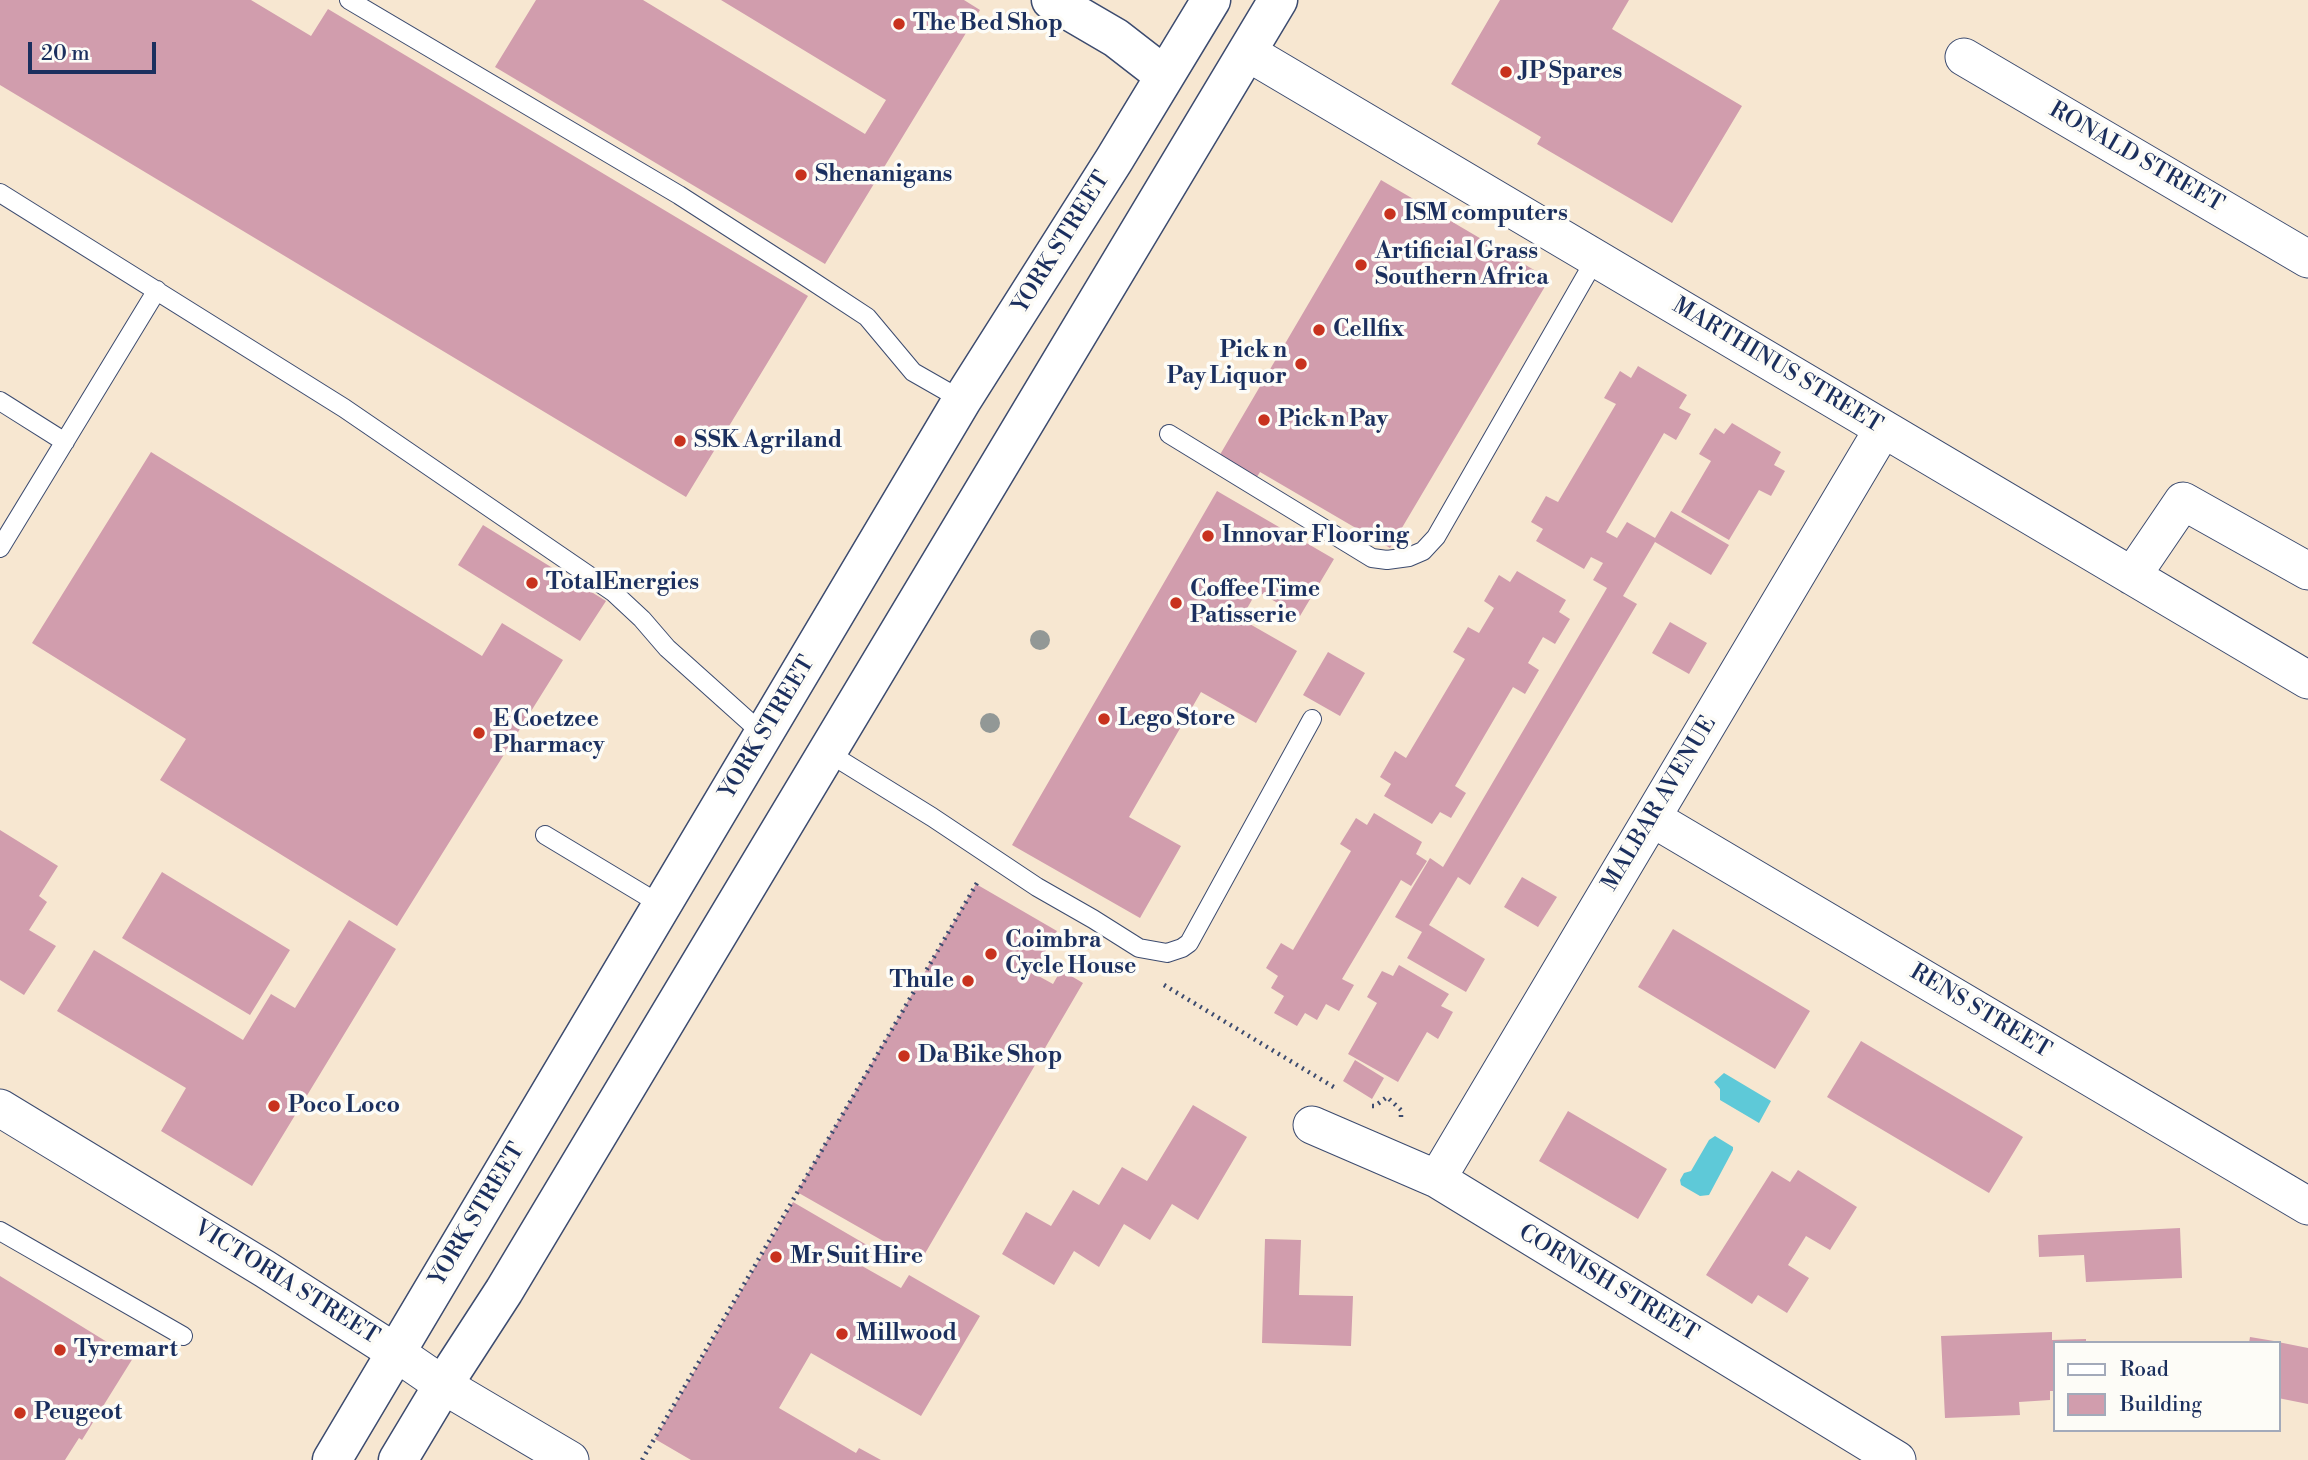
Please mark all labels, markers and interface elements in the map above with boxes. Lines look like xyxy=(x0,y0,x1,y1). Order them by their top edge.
place label: The Bed Shop xyxy=(913,10,1063,38)
marker: The Bed Shop xyxy=(891,16,907,32)
scale bar xyxy=(32,28,159,72)
text: 20 m xyxy=(41,41,90,67)
place label: JP Spares xyxy=(1520,58,1622,86)
marker: JP Spares xyxy=(1498,64,1514,80)
street label: RONALD STREET xyxy=(2044,97,2228,219)
place label: Shenanigans xyxy=(815,161,952,189)
marker: Shenanigans xyxy=(793,167,809,183)
street label: YORK STREET xyxy=(1007,167,1117,319)
place label: ISM computers xyxy=(1404,200,1568,228)
marker: ISM computers xyxy=(1382,206,1398,222)
place label: Artificial Grass Southern Africa xyxy=(1375,238,1549,292)
marker: Artificial Grass Southern Africa xyxy=(1353,257,1369,273)
street label: MARTHINUS STREET xyxy=(1667,292,1887,440)
place label: Cellfix xyxy=(1333,316,1404,344)
marker: Cellfix xyxy=(1311,322,1327,338)
place label: Pick n Pay Liquor xyxy=(1167,337,1287,391)
marker: Pick n Pay Liquor xyxy=(1293,356,1309,372)
place label: Pick n Pay xyxy=(1278,406,1388,434)
marker: Pick n Pay xyxy=(1256,412,1272,428)
place label: SSK Agriland xyxy=(694,427,842,455)
marker: SSK Agriland xyxy=(672,433,688,449)
place label: Innovar Flooring xyxy=(1222,522,1409,550)
marker: Innovar Flooring xyxy=(1200,528,1216,544)
place label: TotalEnergies xyxy=(546,569,699,597)
marker: TotalEnergies xyxy=(524,575,540,591)
place label: Coffee Time Patisserie xyxy=(1190,576,1320,630)
marker: Coffee Time Patisserie xyxy=(1168,595,1184,611)
street label: YORK STREET xyxy=(714,652,822,804)
place label: Lego Store xyxy=(1118,705,1235,733)
place label: E Coetzee Pharmacy xyxy=(493,706,605,760)
marker: Lego Store xyxy=(1096,711,1112,727)
street label: MALBAR AVENUE xyxy=(1597,712,1723,896)
marker: E Coetzee Pharmacy xyxy=(471,725,487,741)
place label: Coimbra Cycle House xyxy=(1005,927,1136,981)
marker: Coimbra Cycle House xyxy=(983,946,999,962)
street label: RENS STREET xyxy=(1904,959,2056,1065)
place label: Thule xyxy=(889,967,954,995)
marker: Thule xyxy=(960,973,976,989)
place label: Da Bike Shop xyxy=(918,1042,1062,1070)
marker: Da Bike Shop xyxy=(896,1048,912,1064)
place label: Poco Loco xyxy=(288,1092,400,1120)
marker: Poco Loco xyxy=(266,1098,282,1114)
street label: YORK STREET xyxy=(424,1139,532,1291)
street label: VICTORIA STREET xyxy=(188,1215,384,1351)
street label: CORNISH STREET xyxy=(1513,1219,1703,1349)
place label: Mr Suit Hire xyxy=(790,1243,923,1271)
marker: Mr Suit Hire xyxy=(768,1249,784,1265)
place label: Millwood xyxy=(856,1320,957,1348)
marker: Millwood xyxy=(834,1326,850,1342)
place label: Tyremart xyxy=(74,1336,178,1364)
legend xyxy=(2052,1341,2280,1432)
marker: Tyremart xyxy=(52,1342,68,1358)
text: Road xyxy=(2120,1357,2169,1383)
text: Building xyxy=(2120,1392,2202,1418)
place label: Peugeot xyxy=(34,1399,122,1427)
marker: Peugeot xyxy=(12,1405,28,1421)

